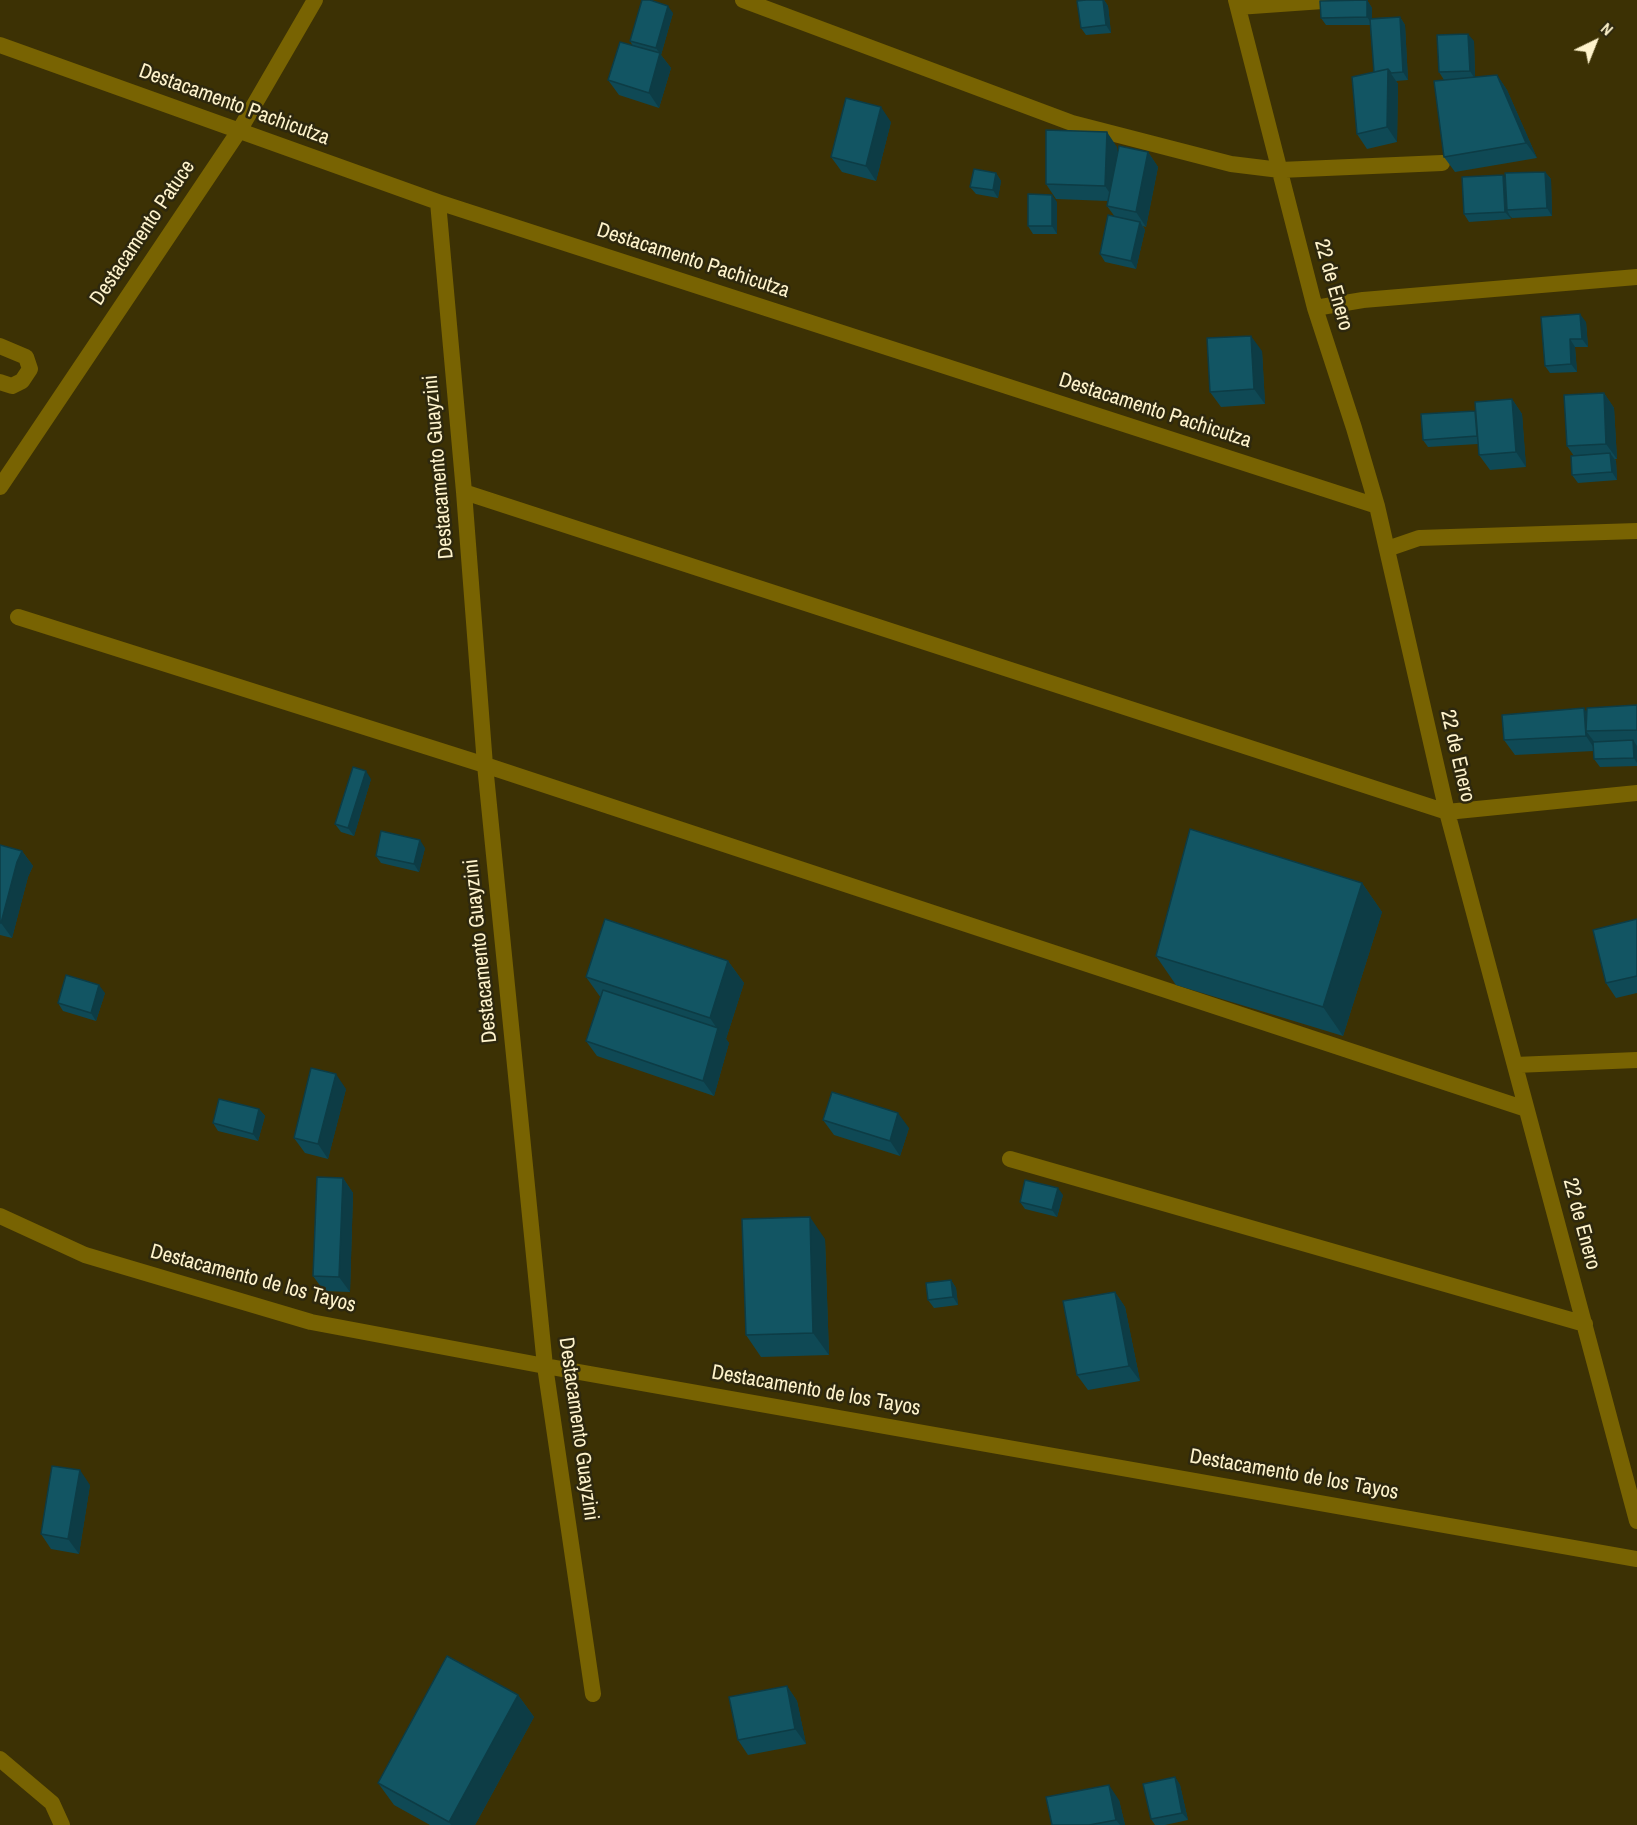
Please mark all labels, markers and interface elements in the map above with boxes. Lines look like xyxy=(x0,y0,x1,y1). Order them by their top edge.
north arrow xyxy=(1565,12,1625,72)
text: N xyxy=(1596,18,1618,40)
street label: Destacamento Pachicutza xyxy=(135,59,333,151)
street label: Destacamento Patuce xyxy=(85,156,201,310)
street label: Destacamento Pachicutza xyxy=(594,218,792,304)
street label: 22 de Enero xyxy=(1308,236,1358,334)
street label: Destacamento Pachicutza xyxy=(1056,368,1254,454)
street label: Destacamento Guayzini xyxy=(418,374,460,560)
street label: 22 de Enero xyxy=(1434,707,1480,805)
street label: Destacamento Guayzini xyxy=(459,858,503,1044)
street label: 22 de Enero xyxy=(1557,1175,1605,1273)
street label: Destacamento de los Tayos xyxy=(147,1239,359,1319)
street label: Destacamento Guayzini xyxy=(553,1336,603,1522)
street label: Destacamento de los Tayos xyxy=(709,1360,923,1422)
street label: Destacamento de los Tayos xyxy=(1187,1444,1401,1506)

